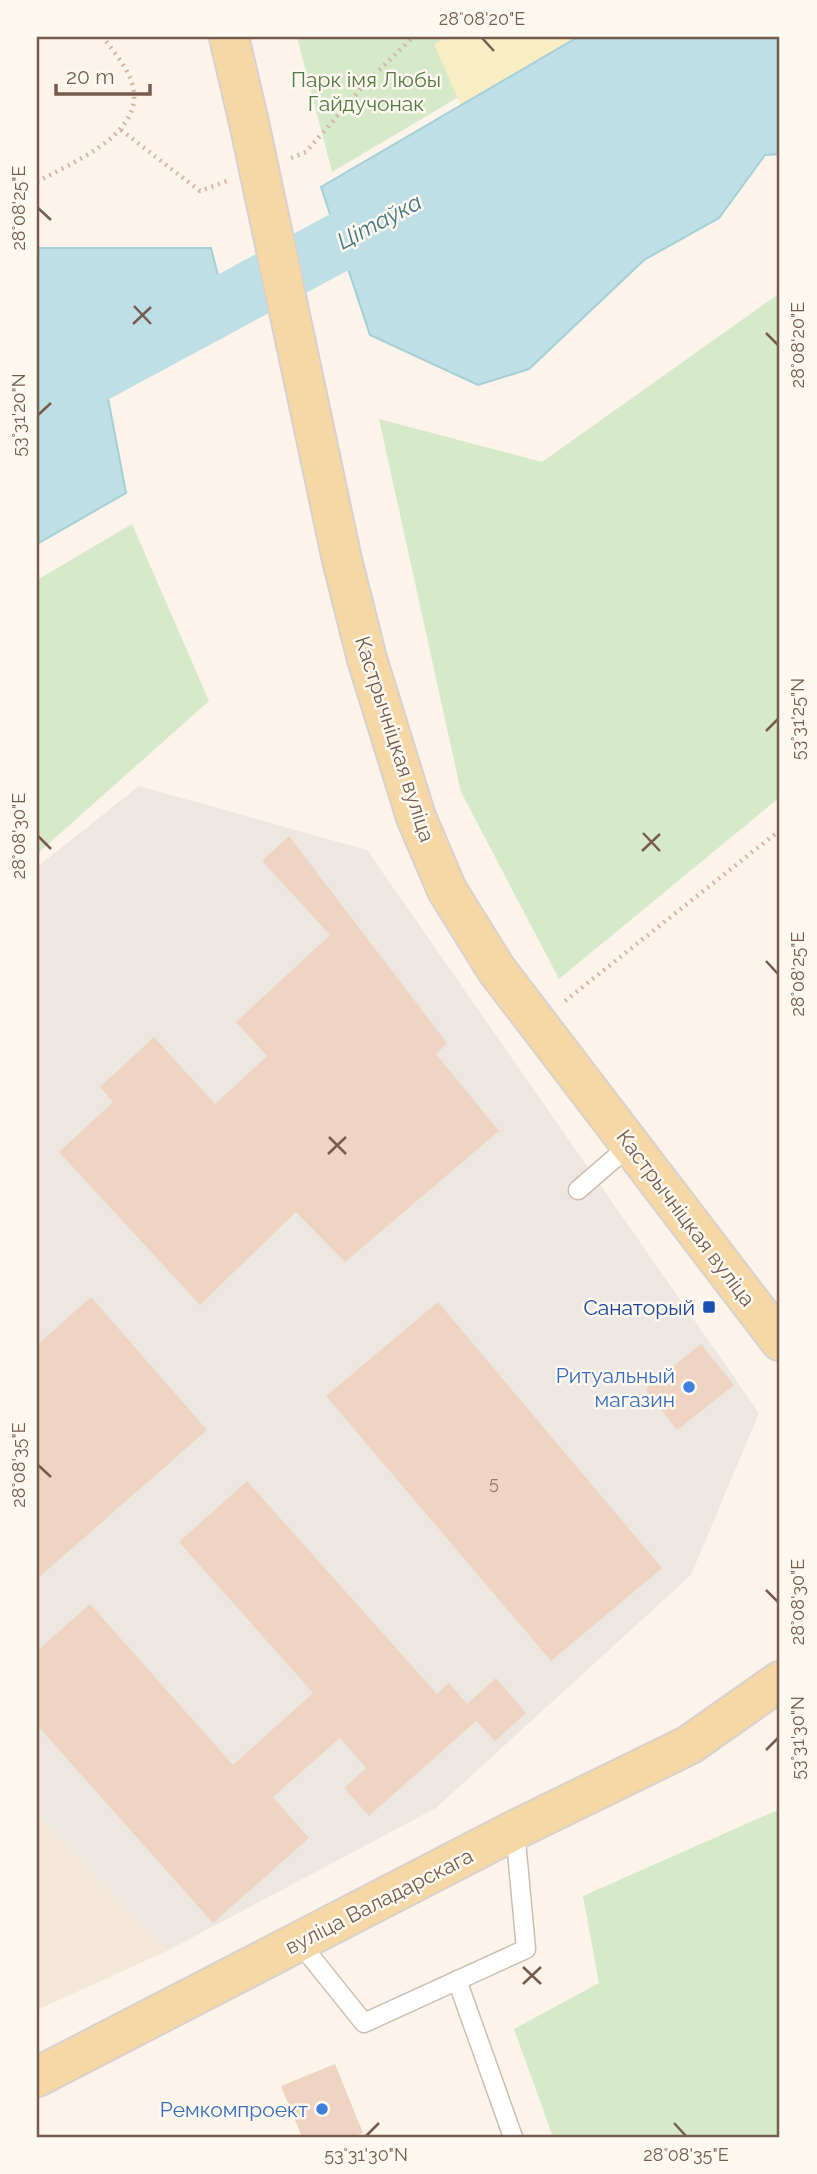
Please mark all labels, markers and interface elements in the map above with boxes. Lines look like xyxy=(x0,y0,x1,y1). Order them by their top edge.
text: 28°08'20"E xyxy=(439,8,525,29)
scale bar xyxy=(56,52,150,96)
text: 20 m xyxy=(66,64,114,89)
park label: Парк імя Любы Гайдучонак xyxy=(291,67,441,116)
text: 28°08'25"E xyxy=(8,165,29,251)
water label: Цітаўка xyxy=(332,187,426,254)
text: 28°08'20"E xyxy=(787,302,808,388)
text: 53°31'20"N xyxy=(8,373,29,457)
street label: Кастрычніцкая вуліца xyxy=(350,633,440,845)
text: 53°31'25"N xyxy=(787,678,808,760)
text: 28°08'30"E xyxy=(8,793,29,879)
text: 28°08'25"E xyxy=(787,931,808,1017)
street label: Кастрычніцкая вуліца xyxy=(611,1125,761,1311)
place label: Санаторый xyxy=(583,1295,695,1320)
marker: Санаторый xyxy=(701,1299,717,1315)
place label: Ритуальный магазин xyxy=(556,1363,675,1412)
marker: Ритуальный магазин xyxy=(681,1379,697,1395)
text: 28°08'35"E xyxy=(8,1422,29,1508)
house number: 5 xyxy=(489,1472,499,1493)
text: 28°08'30"E xyxy=(787,1559,808,1645)
text: 53°31'30"N xyxy=(787,1696,808,1780)
street label: вуліца Валадарскага xyxy=(281,1843,477,1959)
place label: Ремкомпроект xyxy=(160,2097,308,2122)
marker: Ремкомпроект xyxy=(314,2101,330,2117)
text: 53°31'30"N xyxy=(324,2144,408,2165)
text: 28°08'35"E xyxy=(643,2144,729,2165)

